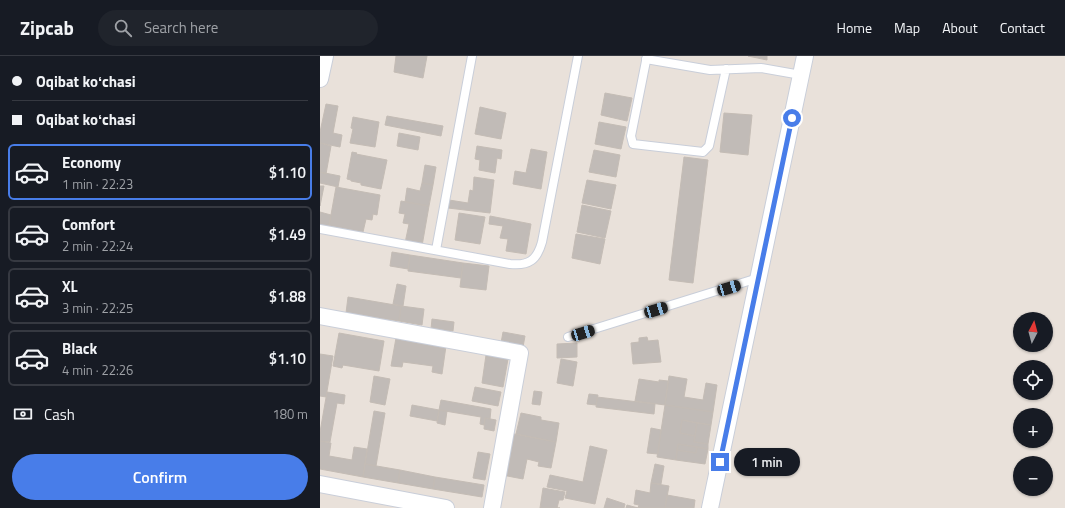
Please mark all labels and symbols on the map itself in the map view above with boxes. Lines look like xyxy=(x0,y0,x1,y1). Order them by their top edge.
route start xyxy=(783,109,801,127)
car xyxy=(716,279,742,297)
car xyxy=(643,301,669,319)
north arrow xyxy=(1013,312,1053,352)
car xyxy=(570,324,596,342)
callout: 1 min xyxy=(734,448,800,476)
route end xyxy=(711,453,729,471)

